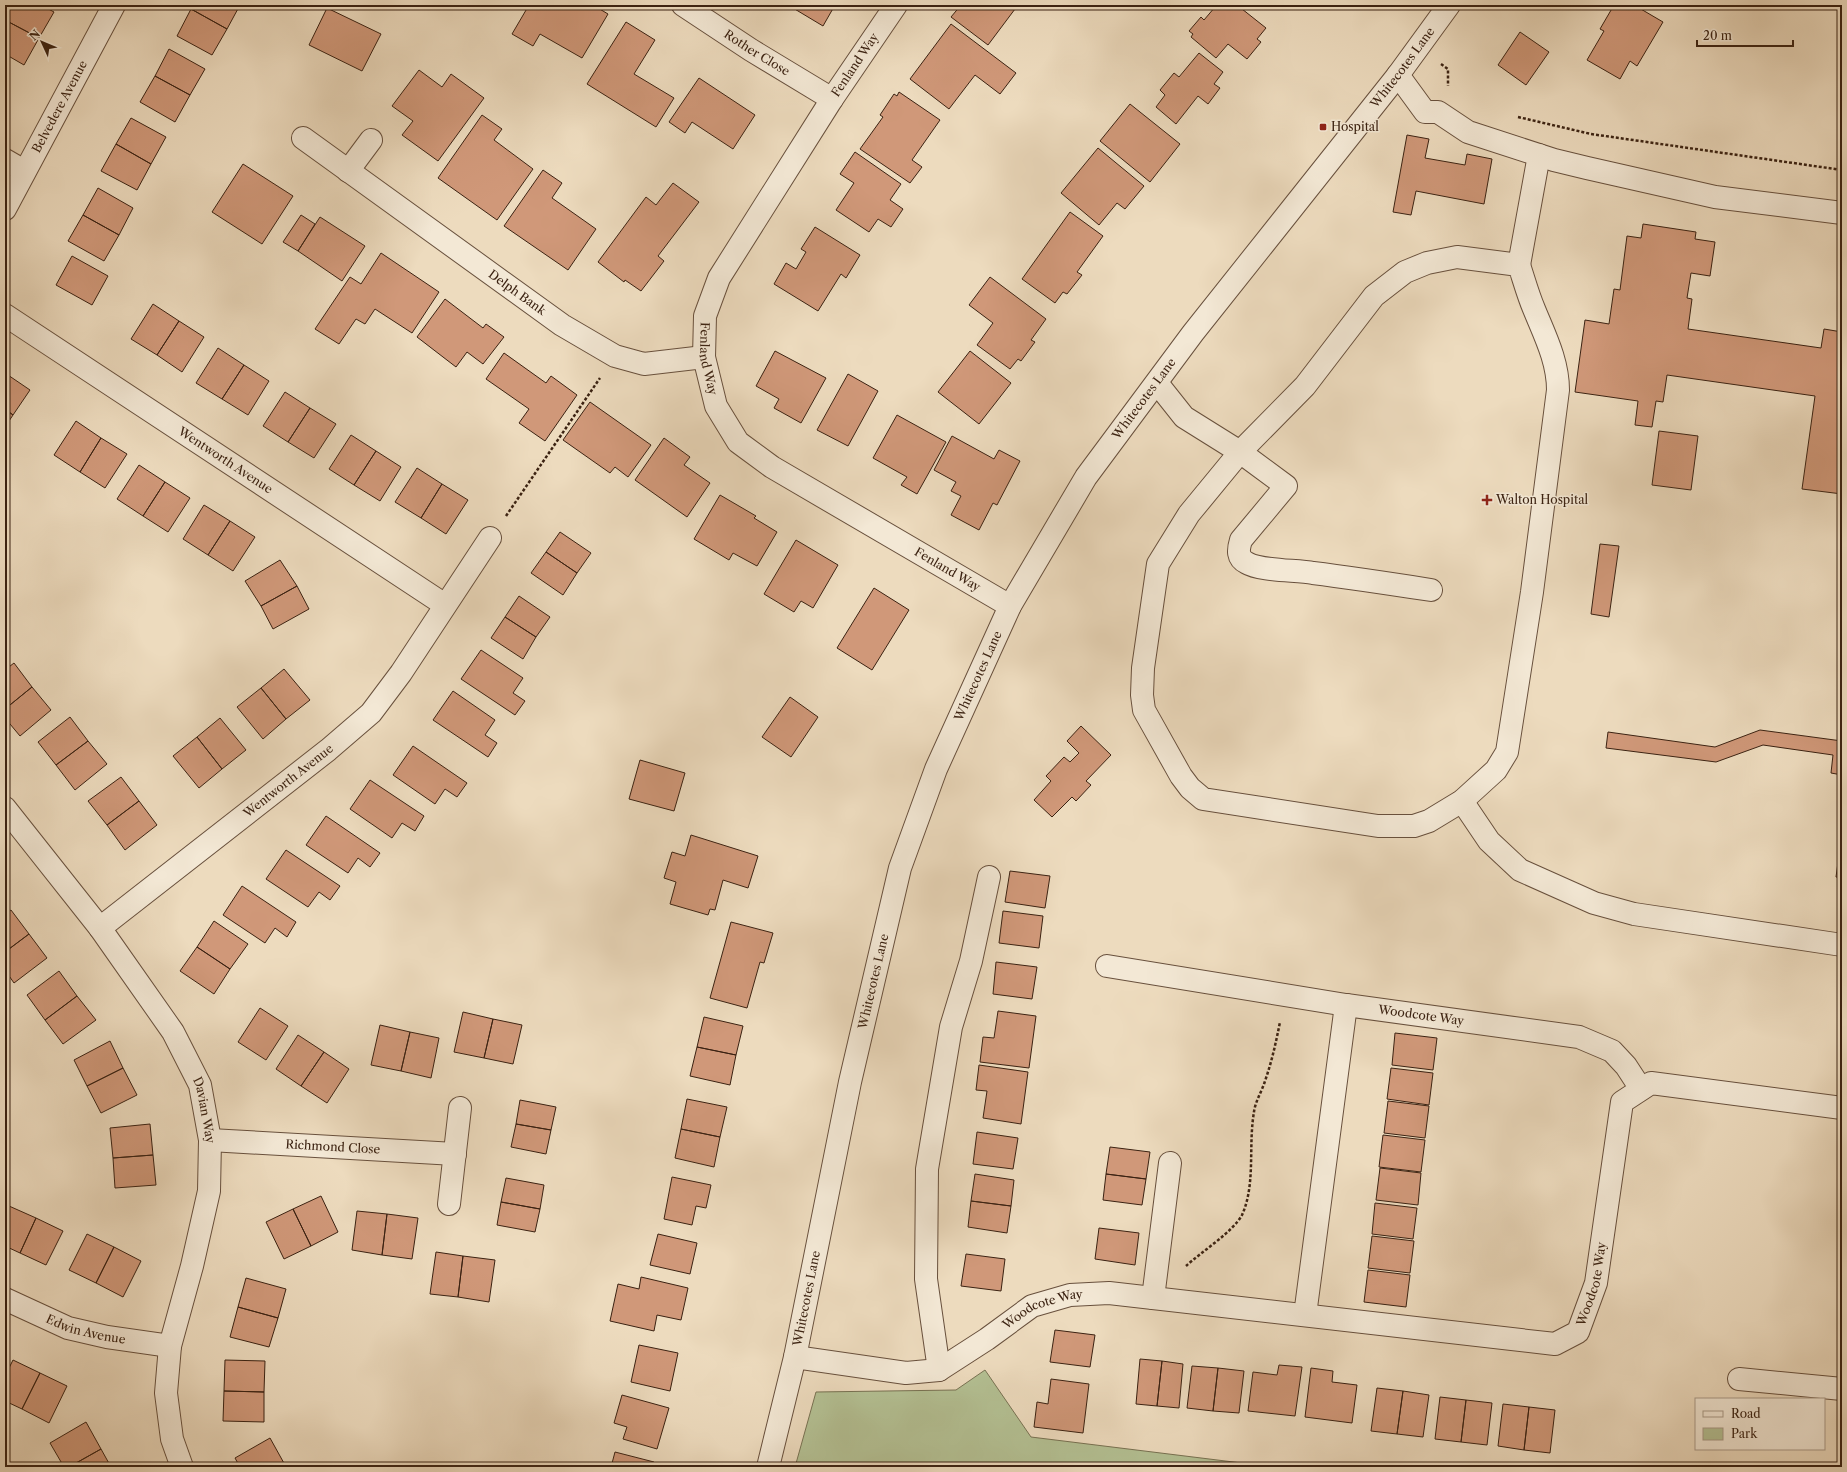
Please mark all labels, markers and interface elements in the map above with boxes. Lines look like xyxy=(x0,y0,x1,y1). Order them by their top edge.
north arrow xyxy=(22,22,62,62)
scale bar xyxy=(1697,22,1793,48)
street label: Whitecotes Lane xyxy=(1366,24,1437,112)
text: N xyxy=(26,26,43,43)
street label: Rother Close xyxy=(721,26,793,79)
text: 20 m xyxy=(1703,28,1732,43)
street label: Fenland Way xyxy=(828,30,882,99)
street label: Belvedere Avenue xyxy=(28,57,90,155)
place label: Hospital xyxy=(1331,119,1379,134)
marker: Hospital xyxy=(1318,122,1328,132)
street label: Delph Bank xyxy=(486,266,550,319)
street label: Fenland Way xyxy=(696,322,721,397)
street label: Whitecotes Lane xyxy=(1108,355,1179,443)
street label: Wentworth Avenue xyxy=(175,423,276,497)
place label: Walton Hospital xyxy=(1495,492,1588,507)
marker: Walton Hospital xyxy=(1481,494,1493,506)
street label: Fenland Way xyxy=(912,544,984,594)
street label: Whitecotes Lane xyxy=(950,628,1005,724)
street label: Wentworth Avenue xyxy=(239,741,336,821)
street label: Whitecotes Lane xyxy=(854,932,891,1031)
street label: Woodcote Way xyxy=(1376,1001,1465,1028)
street label: Davian Way xyxy=(190,1074,218,1145)
street label: Richmond Close xyxy=(285,1136,381,1157)
street label: Woodcote Way xyxy=(1573,1241,1609,1329)
street label: Whitecotes Lane xyxy=(789,1249,823,1348)
street label: Woodcote Way xyxy=(999,1286,1083,1333)
street label: Edwin Avenue xyxy=(44,1311,127,1347)
legend xyxy=(1695,1398,1825,1450)
text: Road xyxy=(1731,1406,1761,1421)
text: Park xyxy=(1731,1426,1758,1441)

